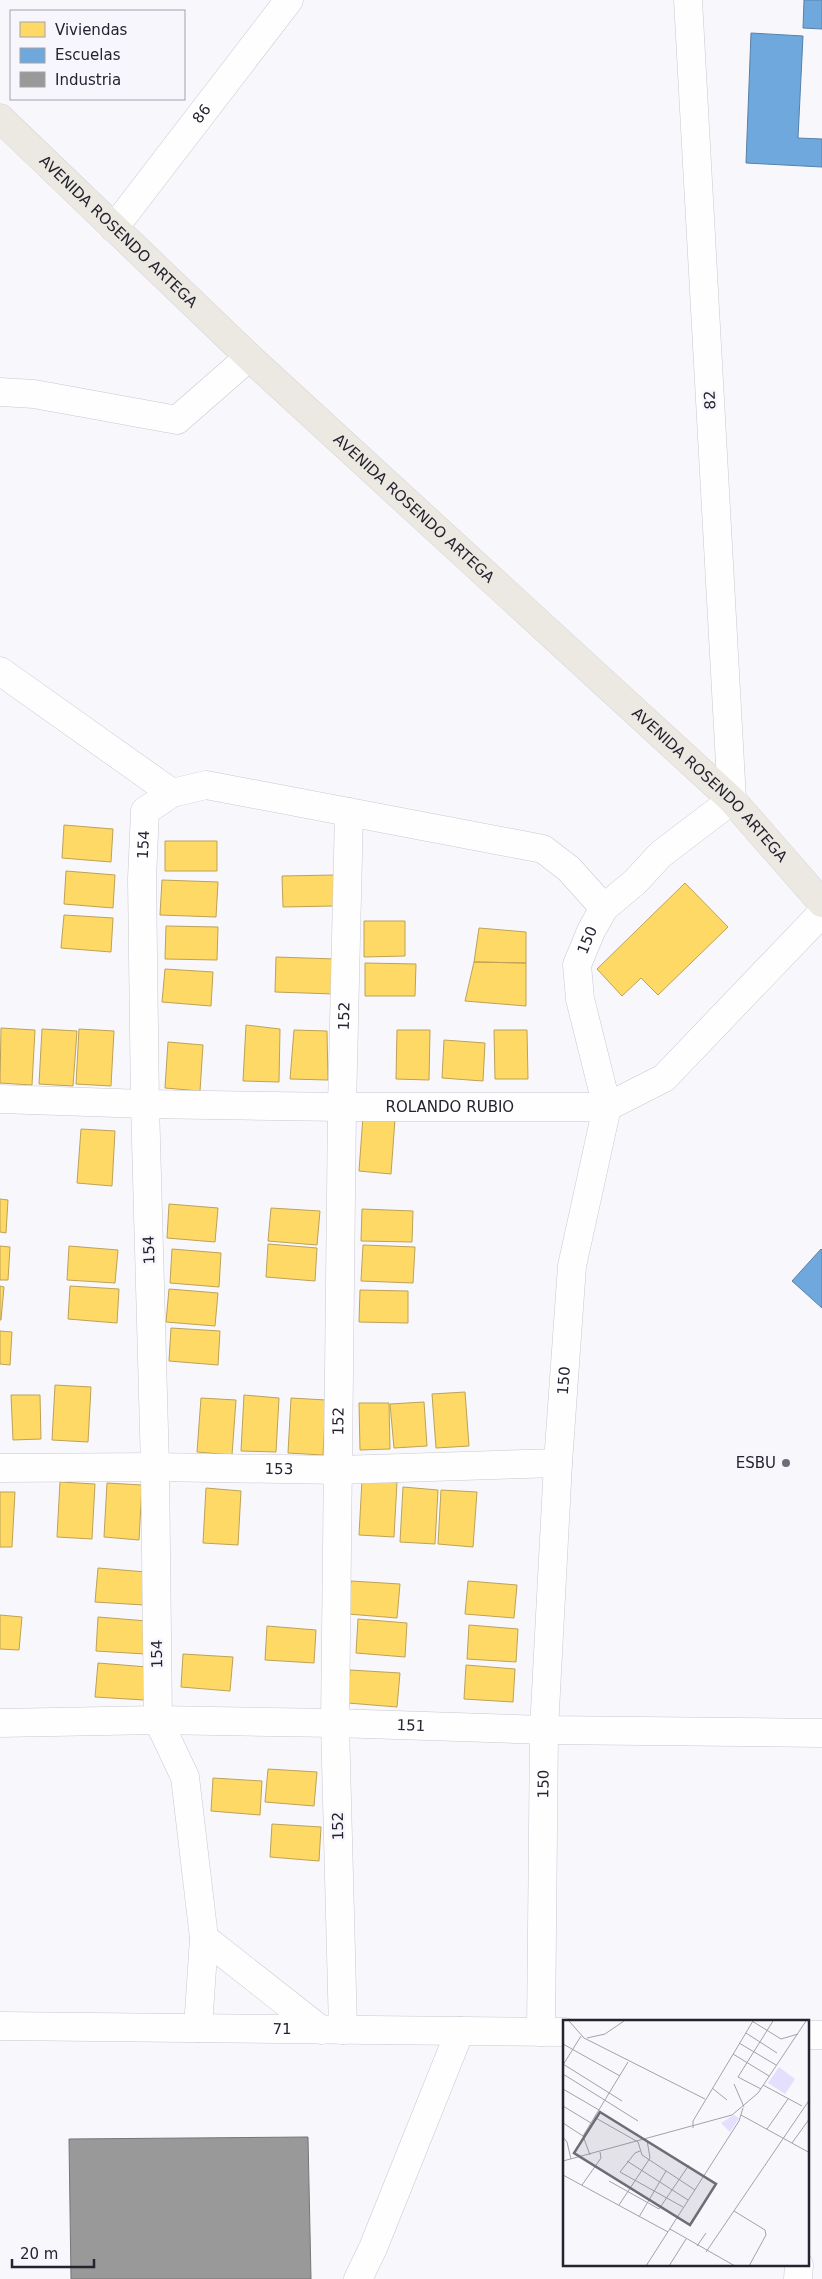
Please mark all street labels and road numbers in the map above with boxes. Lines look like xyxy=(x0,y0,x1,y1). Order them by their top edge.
street label: 86 xyxy=(189,101,215,127)
street label: AVENIDA ROSENDO ARTEGA xyxy=(36,152,202,312)
street label: 82 xyxy=(701,390,719,410)
street label: AVENIDA ROSENDO ARTEGA xyxy=(330,430,499,587)
street label: AVENIDA ROSENDO ARTEGA xyxy=(628,704,792,866)
street label: 154 xyxy=(134,830,153,859)
street label: 150 xyxy=(573,923,601,957)
street label: 152 xyxy=(335,1002,353,1031)
street label: ROLANDO RUBIO xyxy=(386,1098,514,1116)
street label: 154 xyxy=(140,1235,158,1265)
street label: 150 xyxy=(554,1366,574,1396)
street label: 152 xyxy=(329,1407,348,1436)
street label: 153 xyxy=(265,1460,293,1478)
street label: 154 xyxy=(148,1640,166,1668)
street label: 151 xyxy=(396,1716,426,1735)
street label: 150 xyxy=(534,1770,553,1798)
street label: 152 xyxy=(329,1812,347,1840)
street label: 71 xyxy=(272,2020,292,2038)

